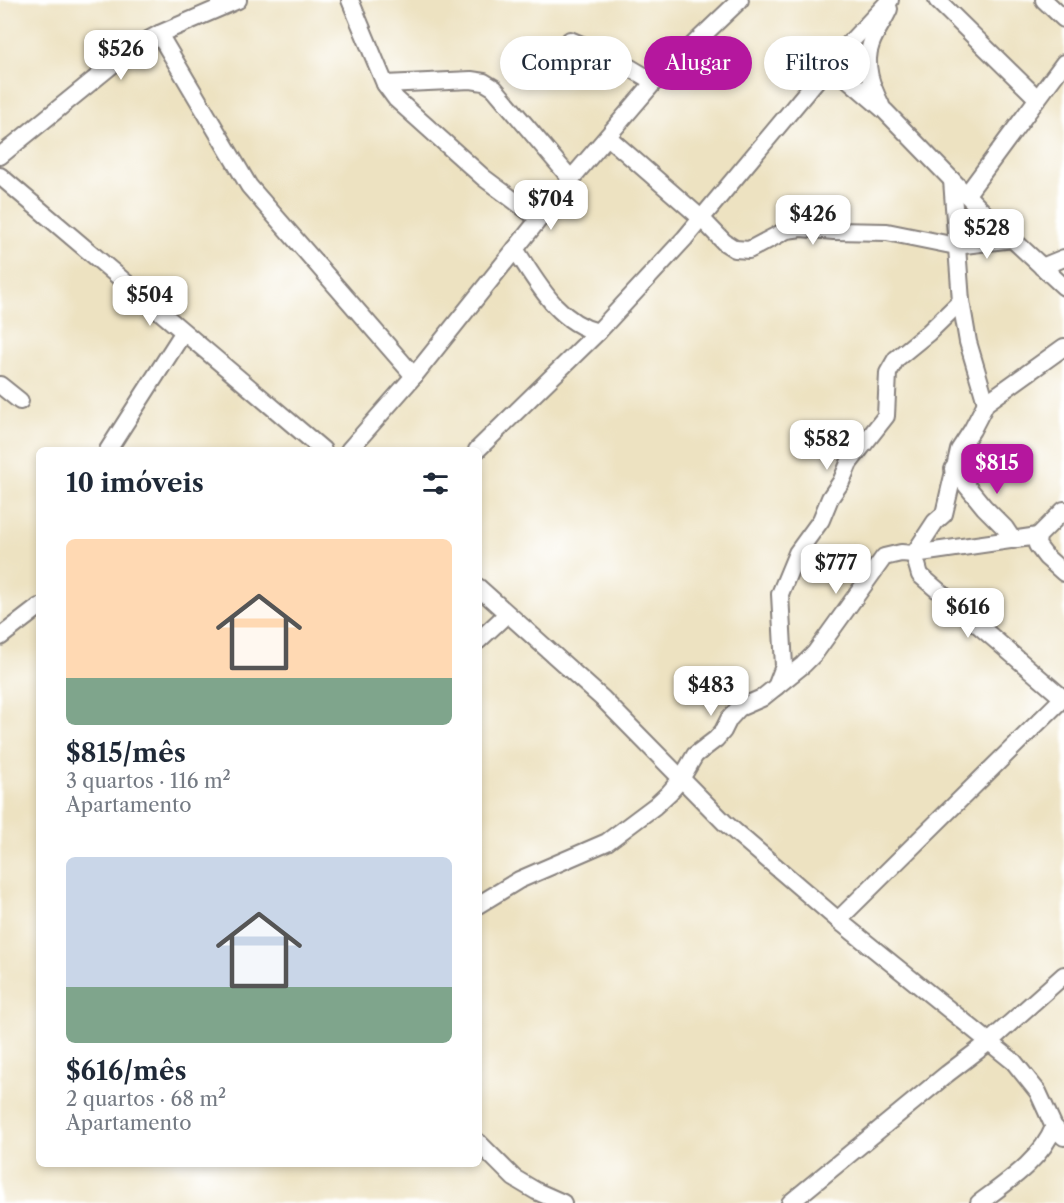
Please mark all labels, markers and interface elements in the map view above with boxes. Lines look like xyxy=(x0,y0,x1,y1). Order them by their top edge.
pin: $526 xyxy=(85,30,157,81)
chip: Comprar xyxy=(500,36,632,90)
chip: Alugar xyxy=(644,36,752,90)
chip: Filtros xyxy=(764,36,870,90)
text: $526 xyxy=(98,37,144,61)
pin: $704 xyxy=(515,180,587,231)
text: $704 xyxy=(528,187,574,211)
pin: $426 xyxy=(777,195,849,246)
text: $426 xyxy=(790,202,836,226)
pin: $528 xyxy=(951,209,1023,260)
text: $528 xyxy=(964,216,1010,240)
pin: $504 xyxy=(114,276,186,327)
text: $504 xyxy=(127,283,173,307)
pin: $582 xyxy=(791,420,863,471)
text: $582 xyxy=(804,427,850,451)
pin: $815 xyxy=(961,444,1033,495)
text: $815 xyxy=(975,451,1019,475)
text: 10 imóveis xyxy=(66,467,204,499)
icon: filters xyxy=(419,467,452,500)
pin: $777 xyxy=(800,544,872,595)
text: $777 xyxy=(815,551,857,575)
icon: home xyxy=(205,578,313,686)
pin: $616 xyxy=(932,588,1004,639)
text: $616 xyxy=(946,595,990,619)
pin: $483 xyxy=(675,666,747,717)
text: $483 xyxy=(688,673,734,697)
text: $815/mês xyxy=(66,737,186,769)
text: 3 quartos · 116 m² xyxy=(66,769,231,793)
text: Apartamento xyxy=(66,793,191,817)
icon: home xyxy=(205,896,313,1004)
text: $616/mês xyxy=(66,1055,187,1087)
text: 2 quartos · 68 m² xyxy=(66,1087,226,1111)
text: Apartamento xyxy=(66,1111,191,1135)

